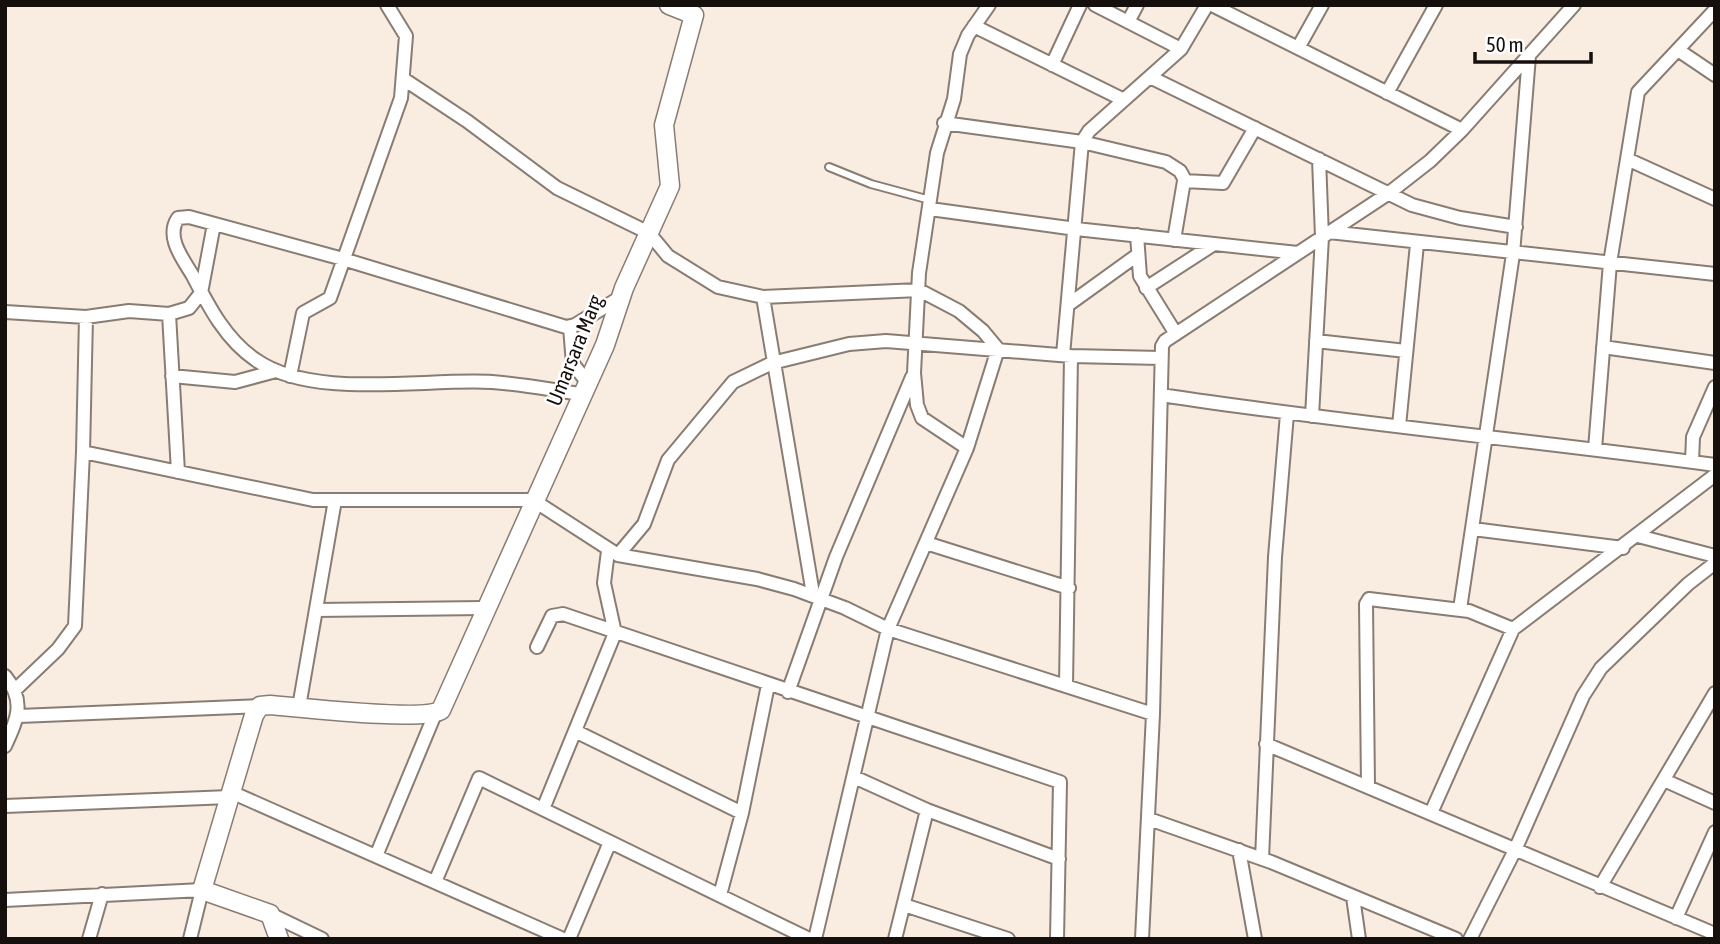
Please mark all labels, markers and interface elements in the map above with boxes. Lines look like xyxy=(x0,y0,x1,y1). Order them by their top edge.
scale bar xyxy=(1475,21,1590,65)
text: 50 m xyxy=(1486,32,1524,56)
street label: Umarsara Marg xyxy=(541,291,607,409)

